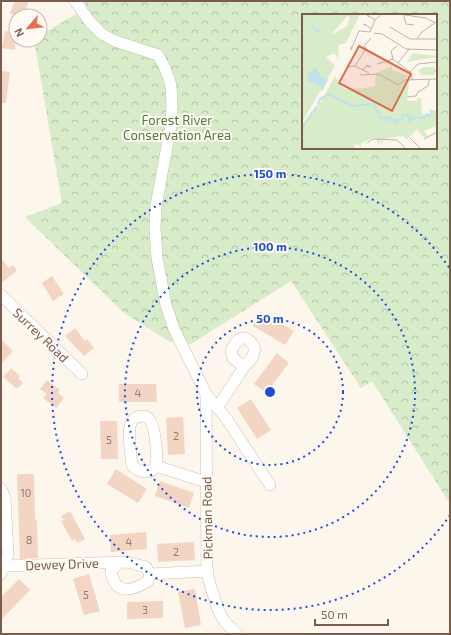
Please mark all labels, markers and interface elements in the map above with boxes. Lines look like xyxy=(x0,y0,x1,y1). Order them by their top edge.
north arrow xyxy=(8,8,48,48)
inset map xyxy=(302,14,437,149)
text: N xyxy=(11,26,26,39)
park label: Forest River Conservation Area xyxy=(123,112,231,143)
text: 150 m xyxy=(254,166,286,180)
text: 100 m xyxy=(253,239,287,253)
street label: Surrey Road xyxy=(10,304,72,366)
text: 50 m xyxy=(256,311,284,325)
centre of rings xyxy=(263,385,277,399)
house number: 4 xyxy=(135,386,142,399)
house number: 2 xyxy=(173,429,179,442)
house number: 5 xyxy=(106,433,112,446)
street label: Pickman Road xyxy=(198,476,216,560)
house number: 10 xyxy=(20,486,32,499)
house number: 8 xyxy=(26,533,32,546)
house number: 4 xyxy=(126,535,133,548)
house number: 2 xyxy=(173,545,179,558)
street label: Dewey Drive xyxy=(25,555,99,573)
house number: 5 xyxy=(83,588,89,601)
scale bar xyxy=(315,601,388,627)
house number: 3 xyxy=(142,603,148,616)
text: 50 m xyxy=(321,607,348,621)

